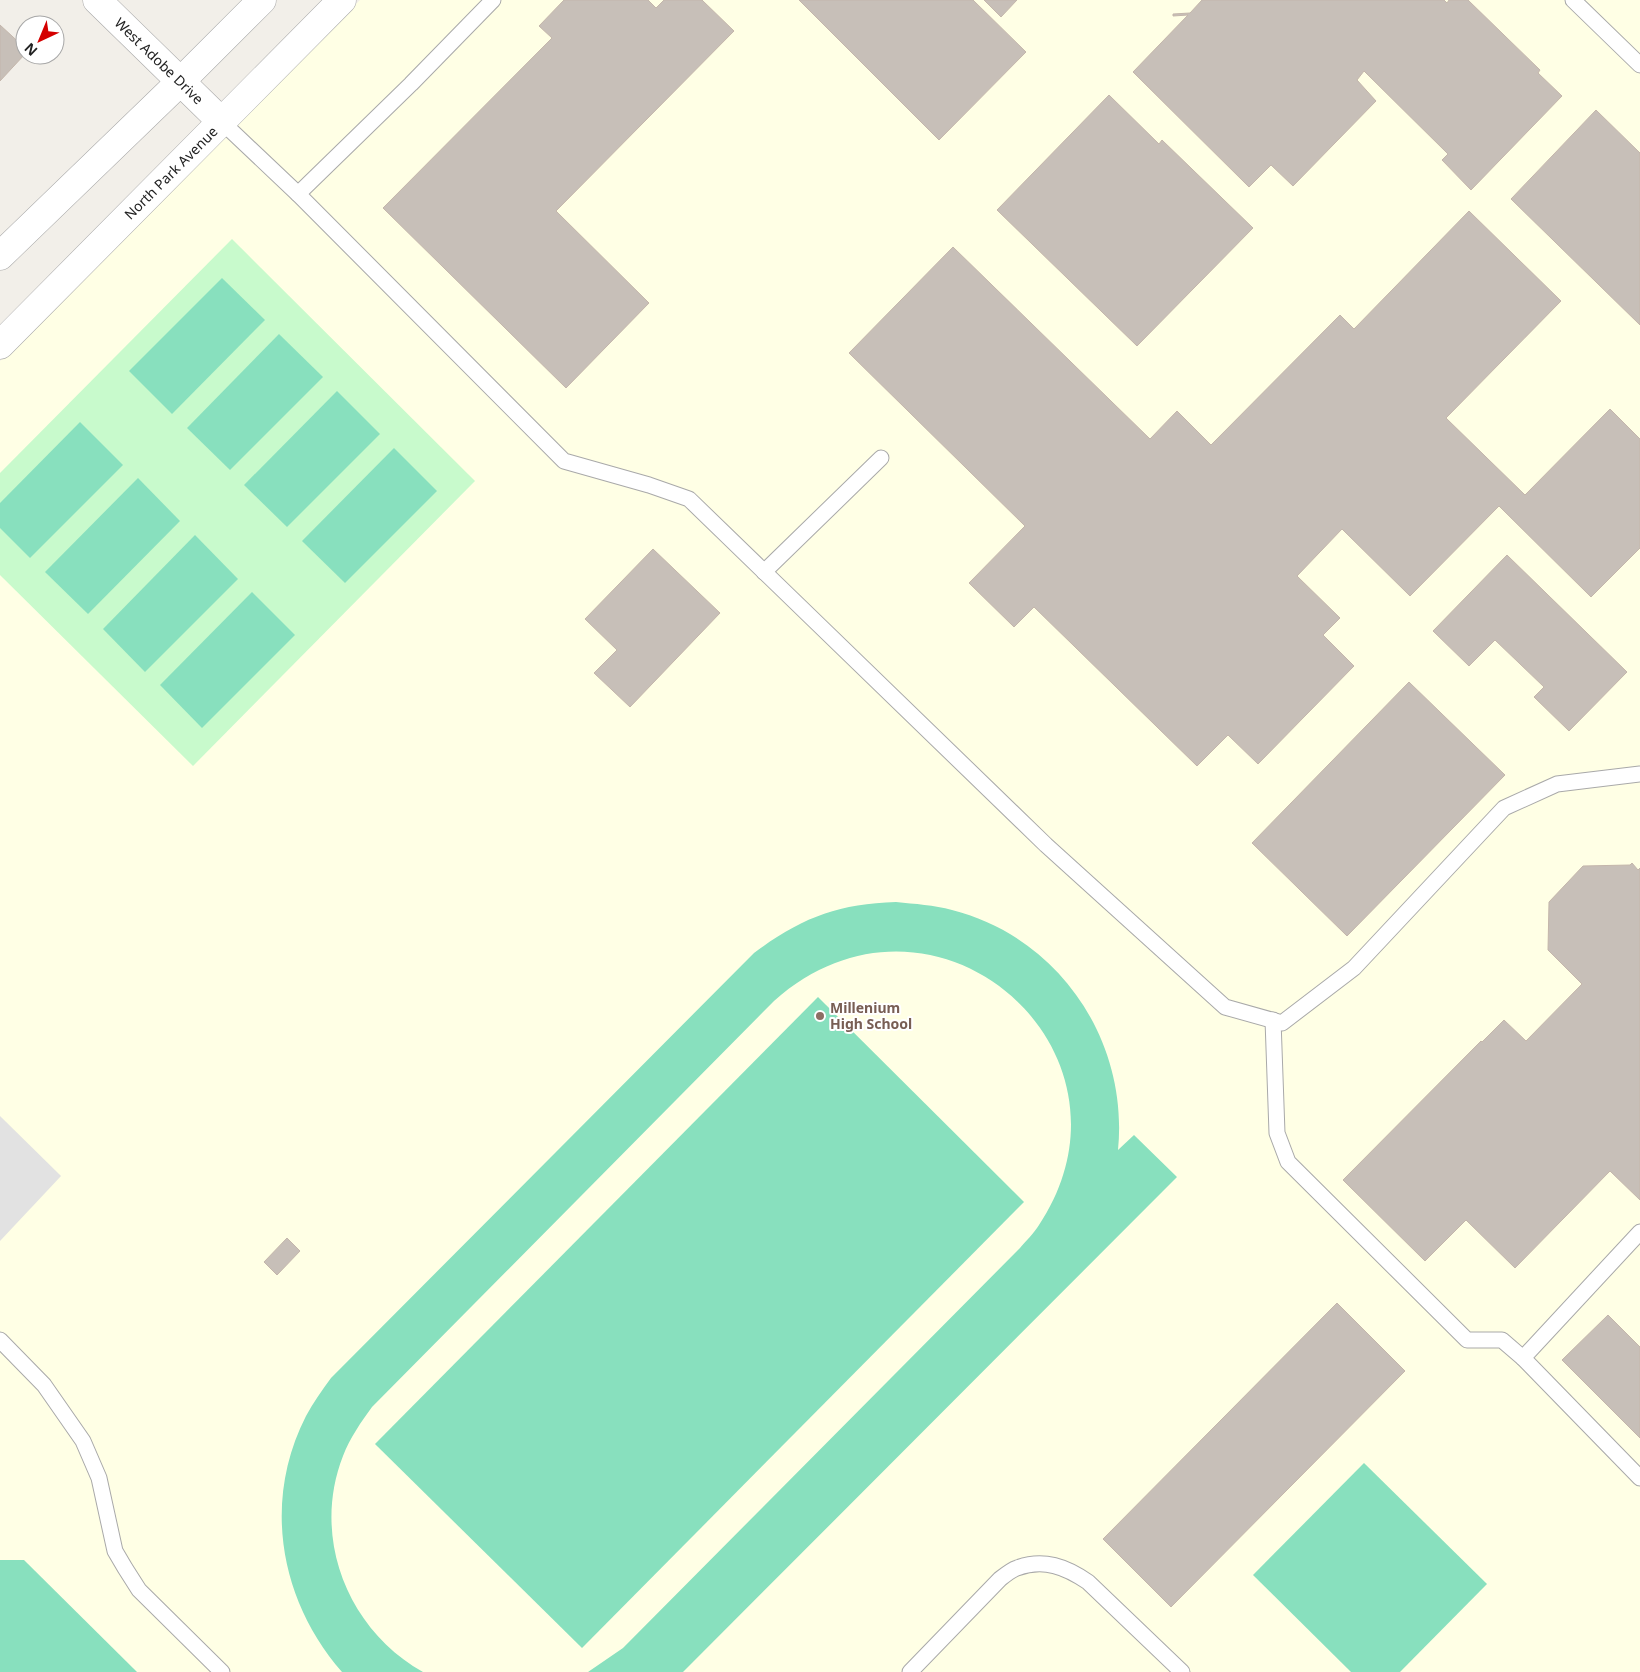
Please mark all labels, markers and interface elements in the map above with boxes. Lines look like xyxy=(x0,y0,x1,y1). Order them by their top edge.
street label: West Adobe Drive xyxy=(111,13,208,108)
north arrow xyxy=(15,15,65,65)
text: N xyxy=(20,39,41,61)
street label: North Park Avenue xyxy=(120,122,221,223)
place label: Millenium High School xyxy=(830,998,912,1033)
marker: Millenium High School xyxy=(814,1010,826,1022)

